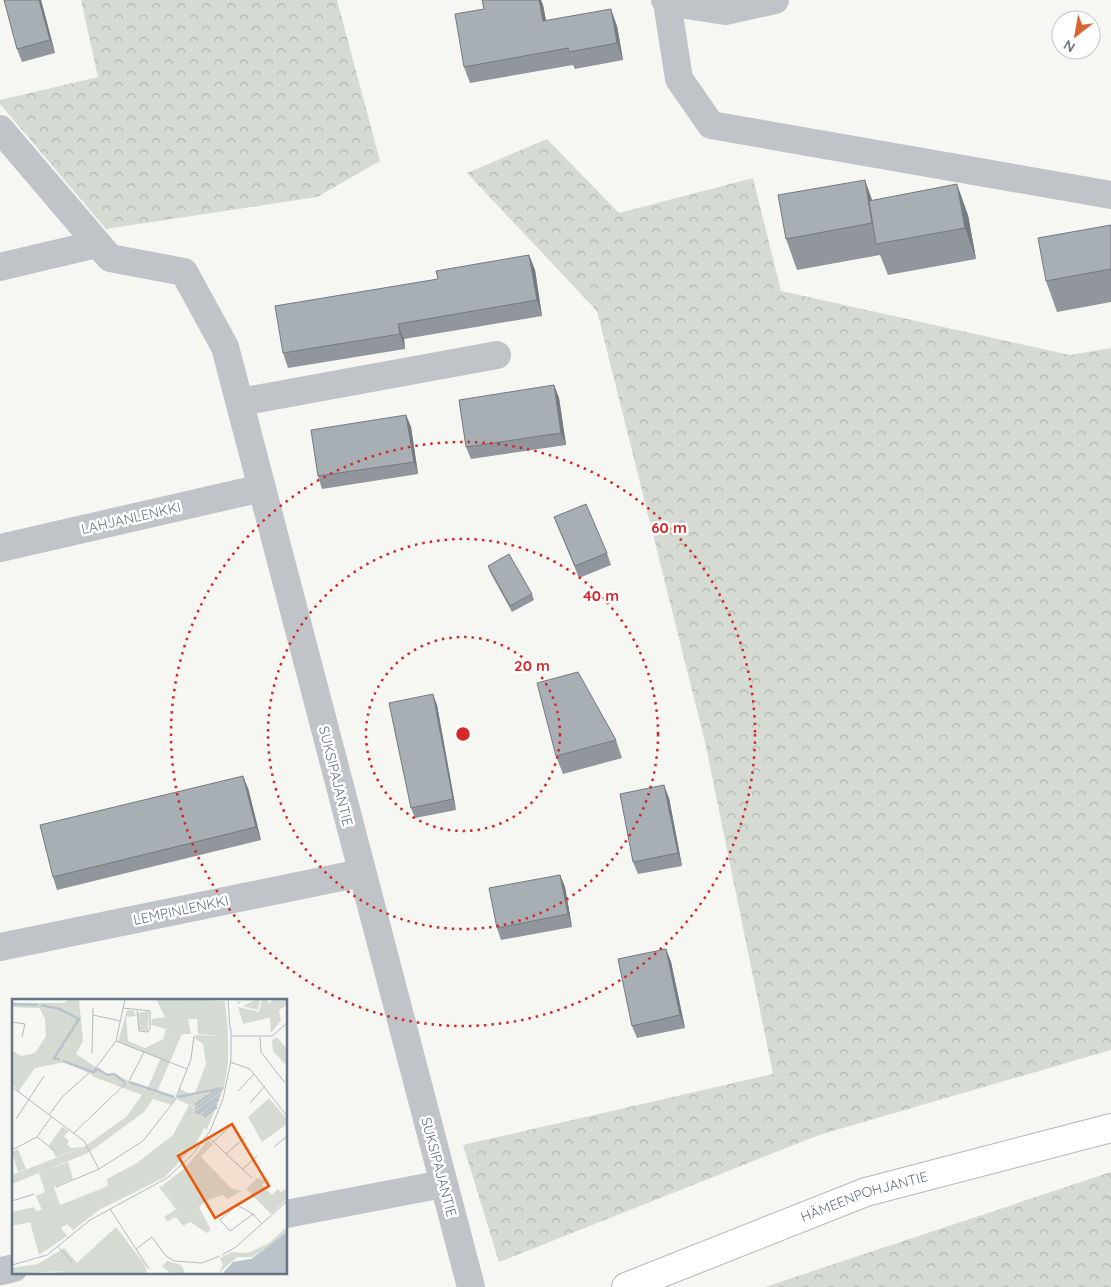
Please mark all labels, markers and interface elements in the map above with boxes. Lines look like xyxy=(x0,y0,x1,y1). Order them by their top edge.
north arrow xyxy=(1051,10,1101,60)
text: N xyxy=(1060,36,1078,57)
street label: LAHJANLENKKI xyxy=(79,498,183,538)
text: 60 m xyxy=(651,518,687,537)
text: 40 m xyxy=(583,586,619,605)
text: 20 m xyxy=(514,656,550,675)
street label: SUKSIPAJANTIE xyxy=(315,724,357,828)
centre of rings xyxy=(454,725,472,743)
street label: LEMPINLENKKI xyxy=(132,891,230,929)
inset map xyxy=(12,999,288,1274)
street label: SUKSIPAJANTIE xyxy=(417,1115,461,1219)
street label: HÄMEENPOHJANTIE xyxy=(798,1167,930,1226)

